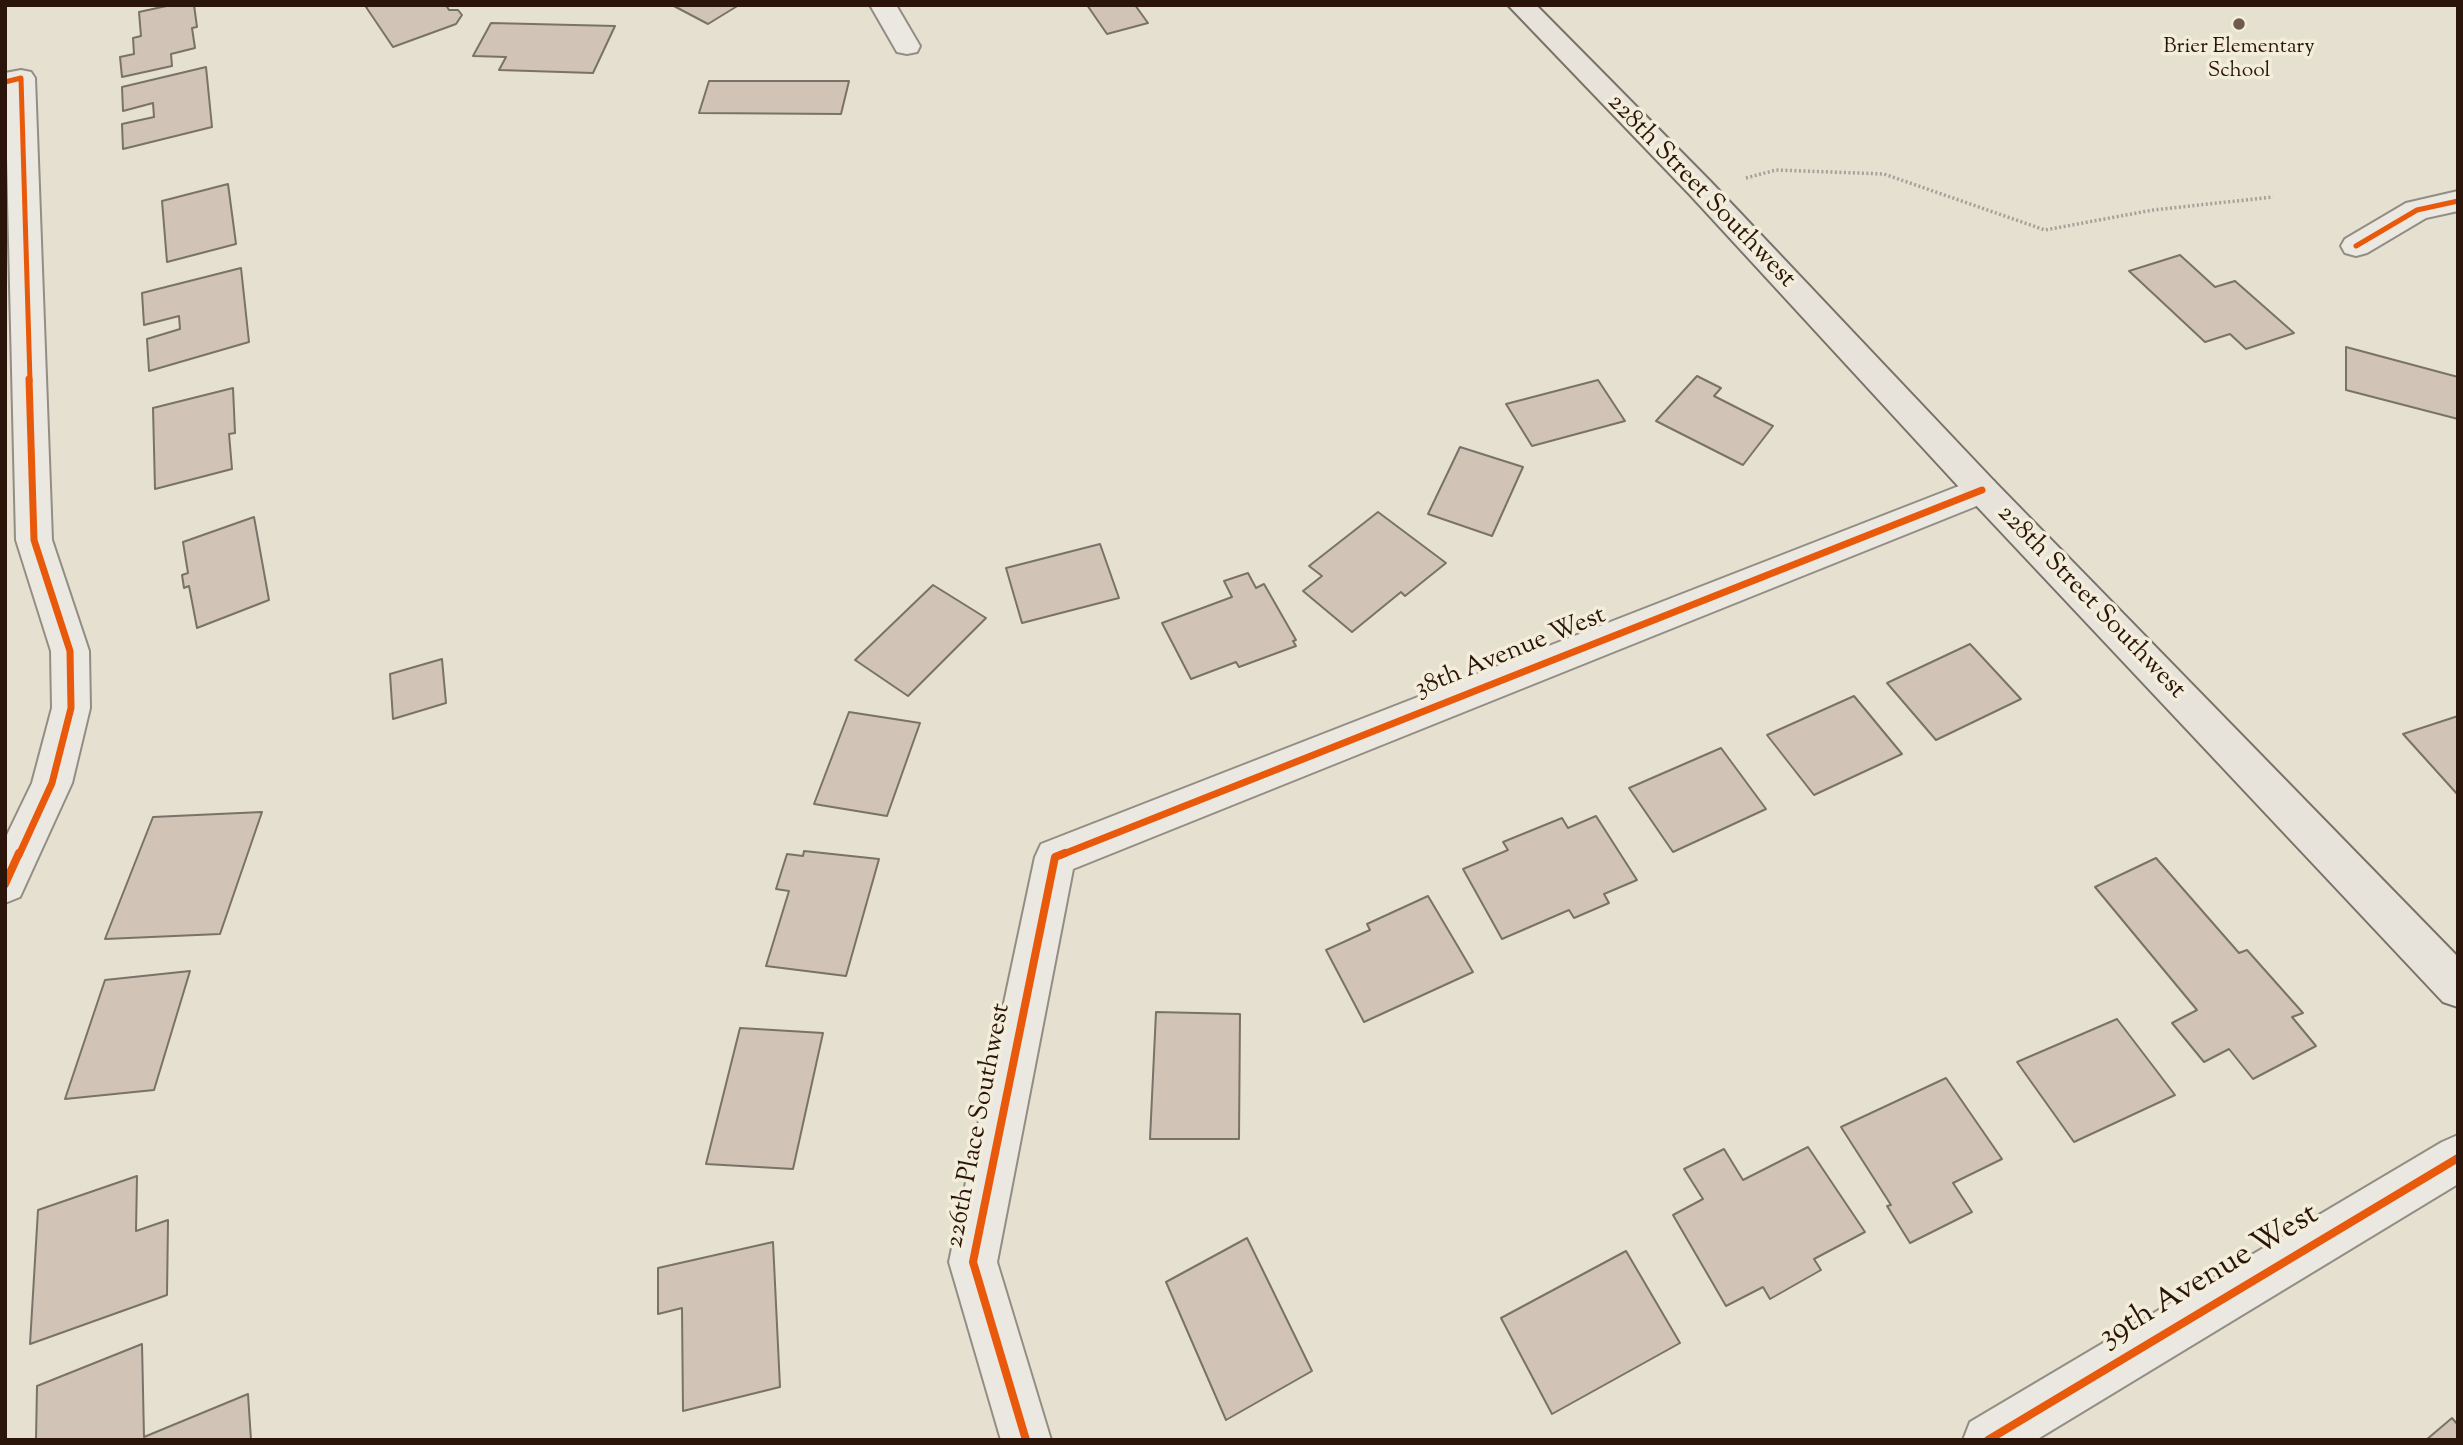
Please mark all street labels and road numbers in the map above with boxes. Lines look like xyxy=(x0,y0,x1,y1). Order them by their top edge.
street label: 228th Street Southwest xyxy=(1599,88,1801,296)
street label: 228th Street Southwest xyxy=(1989,499,2191,707)
street label: 38th Avenue West xyxy=(1411,601,1611,707)
street label: 226th Place Southwest xyxy=(941,1001,1019,1251)
street label: 39th Avenue West xyxy=(2093,1197,2327,1359)

